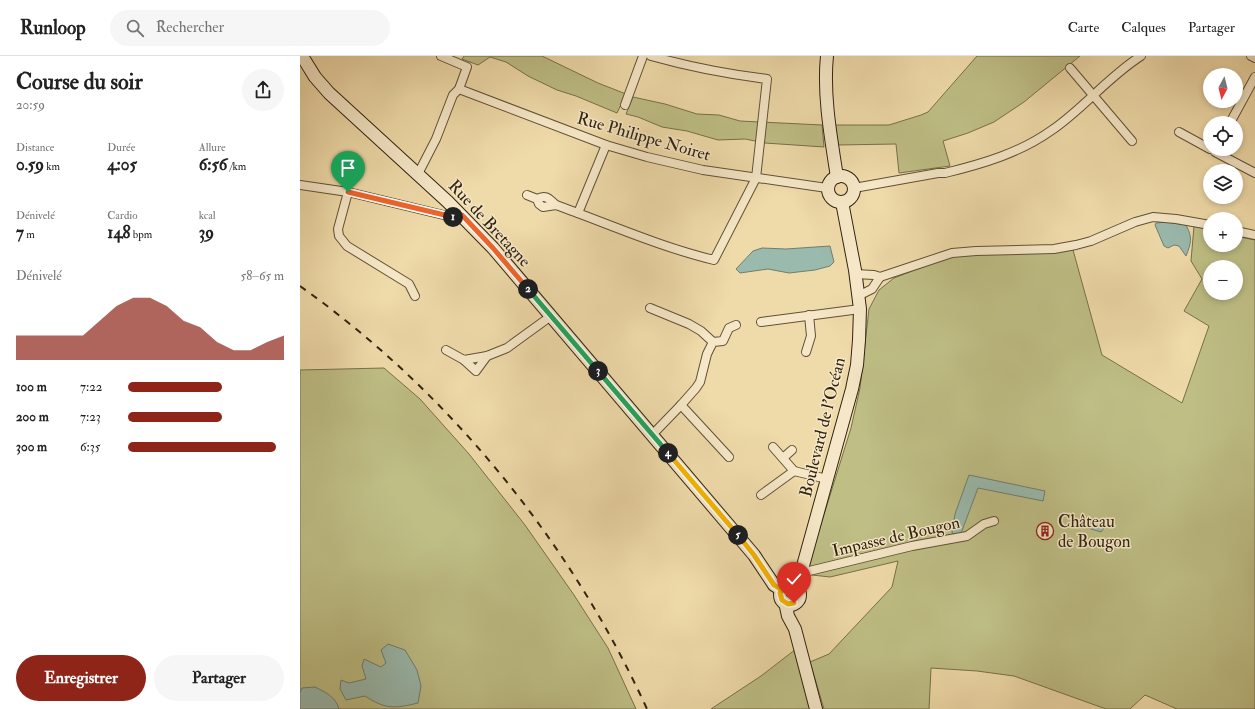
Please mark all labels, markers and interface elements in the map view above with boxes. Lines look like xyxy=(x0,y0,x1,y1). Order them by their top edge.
search box xyxy=(110,10,390,46)
text: Runloop xyxy=(20,16,86,40)
icon: search xyxy=(124,17,146,39)
text: Rechercher xyxy=(156,18,224,37)
text: Carte xyxy=(1068,19,1099,36)
text: Calques xyxy=(1121,19,1166,36)
text: Partager xyxy=(1188,19,1235,36)
text: Course du soir xyxy=(16,68,143,96)
north arrow xyxy=(1203,68,1243,108)
map controls xyxy=(1203,68,1243,300)
button: share xyxy=(242,69,284,111)
text: 20:59 xyxy=(16,97,45,113)
street label: Rue Philippe Noiret xyxy=(574,107,714,167)
button: locate xyxy=(1203,116,1243,156)
text: Distance xyxy=(16,141,54,154)
text: Durée xyxy=(107,141,135,154)
text: Allure xyxy=(199,141,226,154)
pin xyxy=(331,151,365,192)
text: 0.59 xyxy=(16,154,44,175)
text: 4:05 xyxy=(107,154,137,175)
text: 6:56 xyxy=(199,154,227,175)
icon: arrive xyxy=(337,157,359,179)
text: km xyxy=(44,160,60,173)
text: /km xyxy=(227,160,246,173)
button: layers xyxy=(1203,164,1243,204)
street label: Rue de Bretagne xyxy=(444,175,535,271)
pin: 1 xyxy=(443,207,463,227)
text: Dénivelé xyxy=(16,209,55,222)
text: Cardio xyxy=(107,209,137,222)
text: kcal xyxy=(199,209,216,222)
text: 1 xyxy=(451,210,455,223)
button: + xyxy=(1203,212,1243,252)
text: 7 xyxy=(16,222,24,243)
text: 148 xyxy=(107,222,131,243)
text: 39 xyxy=(199,222,214,243)
text: m xyxy=(24,228,35,241)
text: bpm xyxy=(131,228,152,241)
button: − xyxy=(1203,260,1243,300)
text: Dénivelé xyxy=(16,268,62,284)
text: 58–65 m xyxy=(241,268,284,284)
pin: 2 xyxy=(518,279,538,299)
text: 2 xyxy=(525,282,531,295)
street label: Boulevard de l'Océan xyxy=(795,355,850,499)
pin: 3 xyxy=(588,361,608,381)
text: 3 xyxy=(596,364,600,377)
text: 100 m xyxy=(16,379,47,395)
text: 7:22 xyxy=(80,379,102,395)
text: 200 m xyxy=(16,409,49,425)
text: 7:23 xyxy=(80,409,101,425)
text: 300 m xyxy=(16,439,47,455)
text: 6:35 xyxy=(80,439,100,455)
pin: 4 xyxy=(658,443,678,463)
text: 4 xyxy=(665,446,671,459)
place label: Château de Bougon xyxy=(1058,511,1131,552)
street label: Impasse de Bougon xyxy=(830,512,962,562)
building icon: Château de Bougon xyxy=(1035,521,1055,541)
pin: 5 xyxy=(728,525,748,545)
text: 5 xyxy=(736,528,740,541)
pin xyxy=(777,562,811,603)
icon: check xyxy=(783,568,805,590)
button: Enregistrer xyxy=(16,655,146,701)
button: Partager xyxy=(154,655,284,701)

